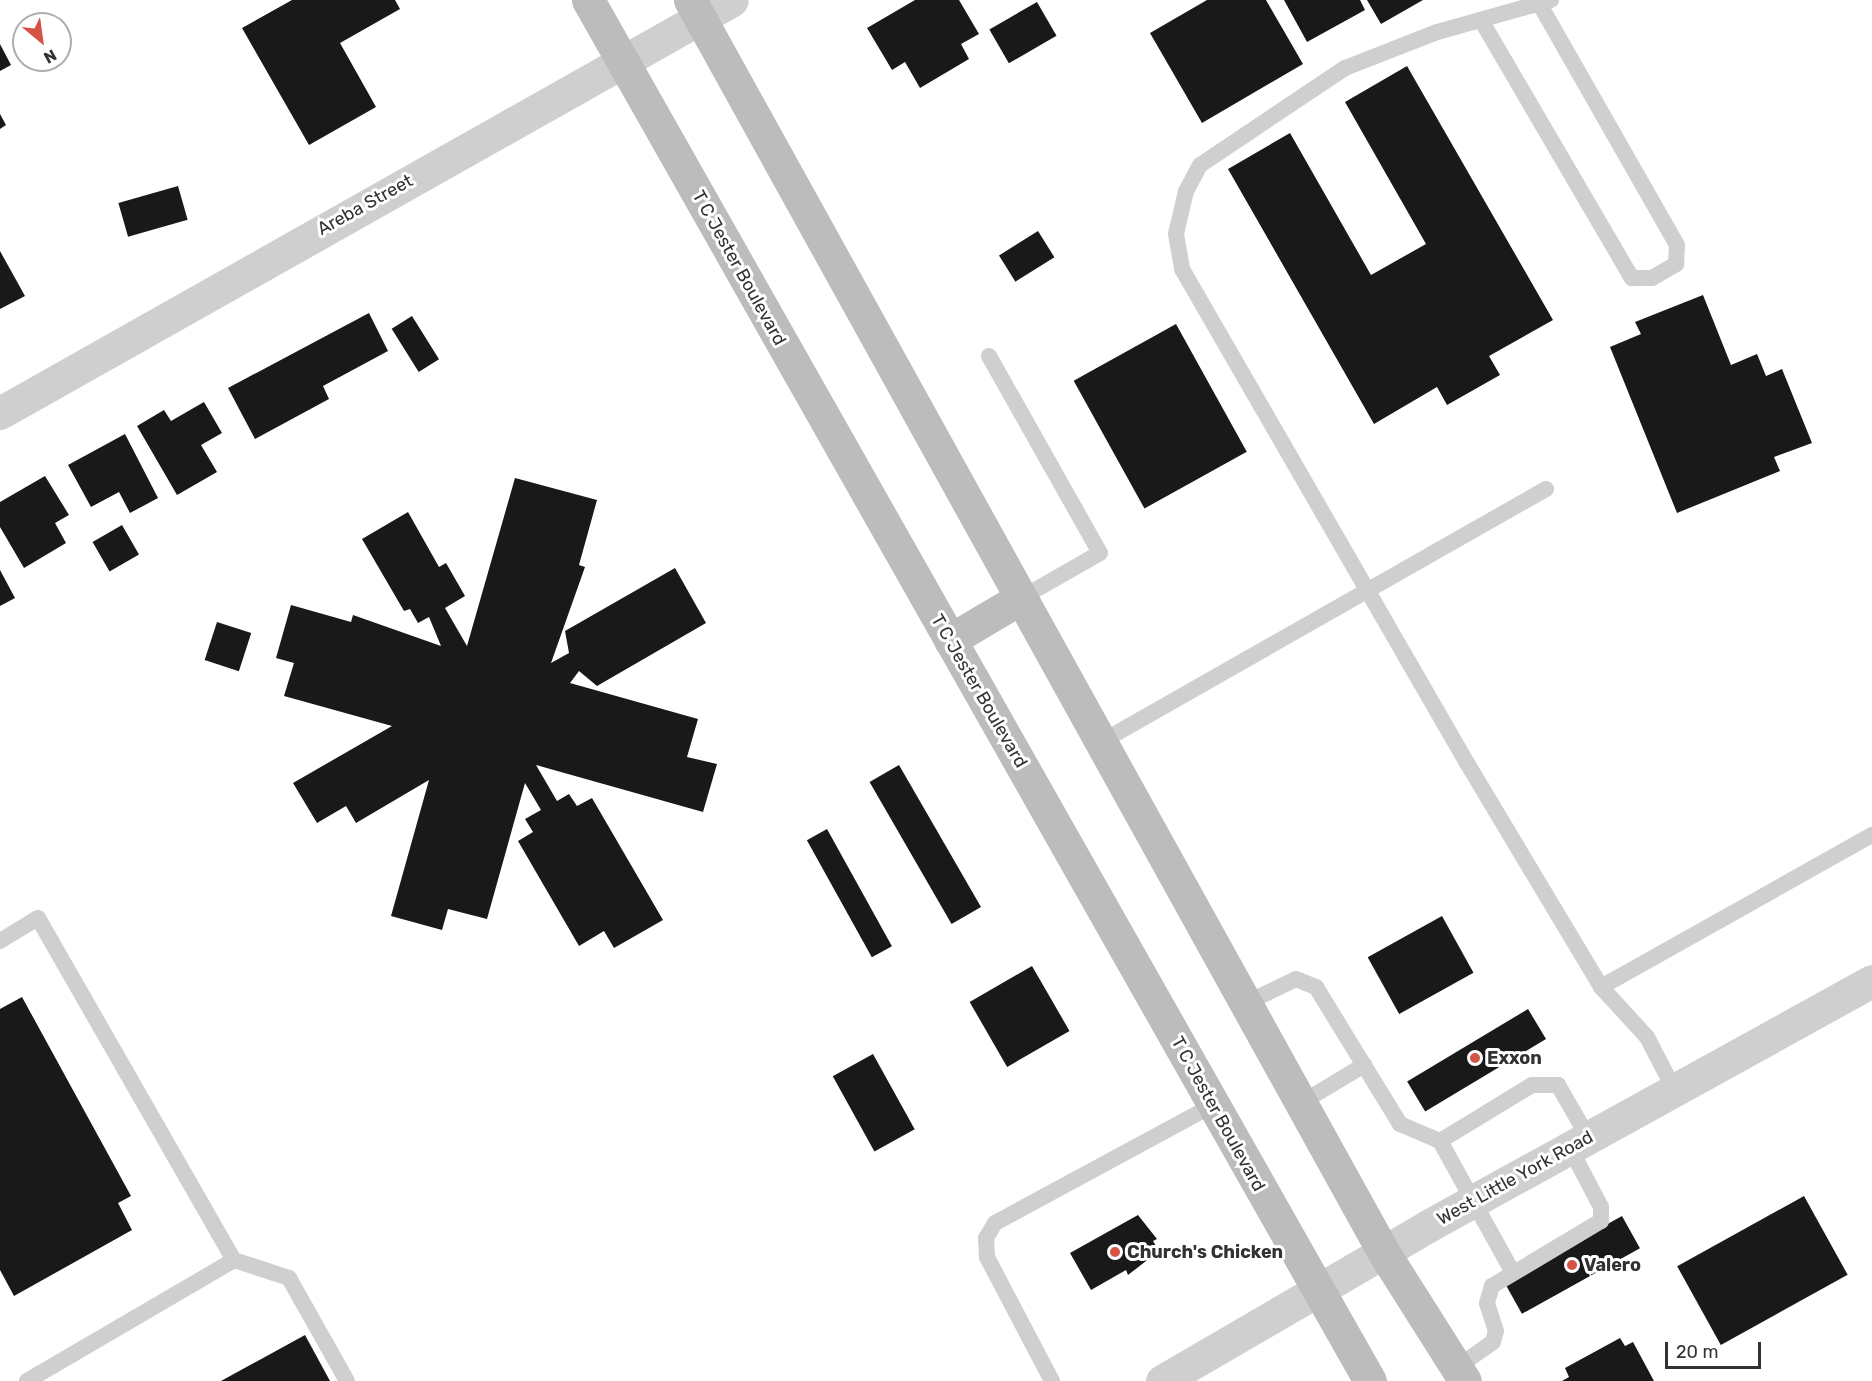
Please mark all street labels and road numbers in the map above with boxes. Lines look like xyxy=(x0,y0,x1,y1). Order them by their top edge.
street label: Areba Street xyxy=(313,170,417,240)
street label: T C Jester Boulevard xyxy=(687,186,791,350)
street label: T C Jester Boulevard xyxy=(926,610,1032,772)
street label: T C Jester Boulevard xyxy=(1166,1032,1270,1196)
street label: West Little York Road xyxy=(1433,1126,1597,1230)

